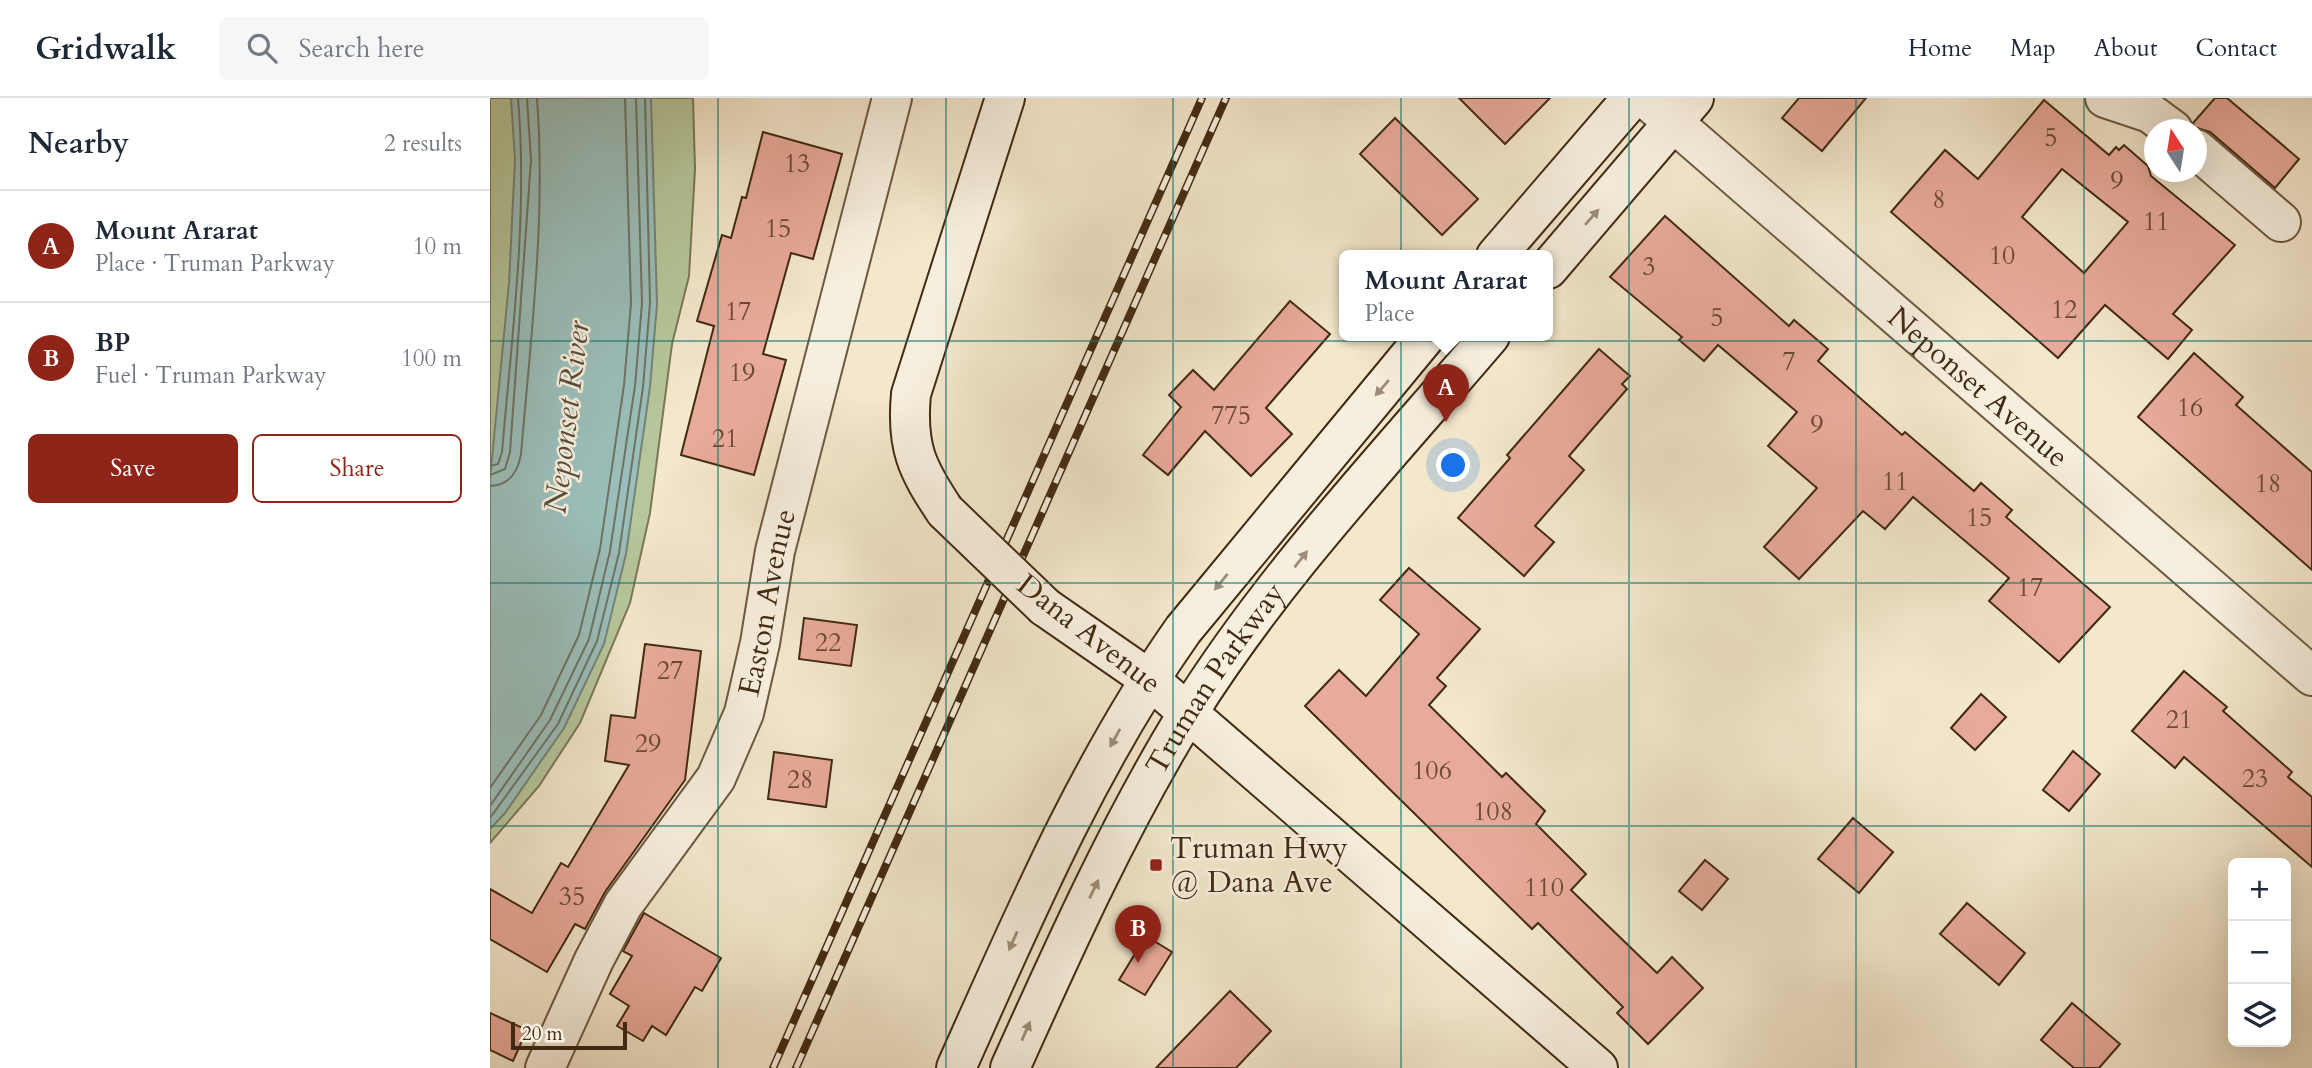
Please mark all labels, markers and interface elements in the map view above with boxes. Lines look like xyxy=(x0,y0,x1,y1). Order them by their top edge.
search box xyxy=(219,17,709,80)
text: Gridwalk xyxy=(35,26,177,71)
icon: search xyxy=(243,29,281,67)
text: Search here xyxy=(299,31,425,66)
text: Home xyxy=(1908,32,1972,65)
text: Map xyxy=(2010,32,2056,65)
text: About xyxy=(2094,32,2158,65)
text: Contact xyxy=(2196,32,2277,65)
north arrow xyxy=(2144,119,2207,182)
house number: 5 xyxy=(2044,120,2058,155)
text: Nearby xyxy=(28,123,129,164)
text: 2 results xyxy=(384,128,462,159)
house number: 13 xyxy=(784,146,810,181)
house number: 9 xyxy=(2110,163,2124,198)
house number: 8 xyxy=(1932,182,1946,217)
house number: 11 xyxy=(2143,204,2169,239)
one-way arrow xyxy=(1584,208,1600,226)
house number: 15 xyxy=(765,211,791,246)
text: Mount Ararat xyxy=(95,213,258,248)
text: A xyxy=(42,231,60,262)
text: 10 m xyxy=(413,231,462,262)
house number: 10 xyxy=(1989,238,2015,273)
text: Place · Truman Parkway xyxy=(95,248,335,279)
house number: 3 xyxy=(1642,249,1656,284)
popup xyxy=(1339,250,1553,341)
text: Mount Ararat xyxy=(1365,263,1527,298)
house number: 12 xyxy=(2051,292,2077,327)
house number: 17 xyxy=(725,294,751,329)
street label: Neponset Avenue xyxy=(1879,297,2077,477)
text: Place xyxy=(1365,298,1415,329)
house number: 5 xyxy=(1710,300,1724,335)
water label: Neponset River xyxy=(533,317,601,516)
text: BP xyxy=(95,325,130,360)
text: B xyxy=(43,343,59,374)
text: 100 m xyxy=(401,343,462,374)
house number: 7 xyxy=(1782,344,1796,379)
house number: 19 xyxy=(729,355,755,390)
text: Fuel · Truman Parkway xyxy=(95,360,327,391)
pin: A xyxy=(1423,364,1469,422)
one-way arrow xyxy=(1374,379,1390,397)
house number: 16 xyxy=(2177,390,2203,425)
house number: 775 xyxy=(1211,398,1251,433)
house number: 9 xyxy=(1810,407,1824,442)
house number: 21 xyxy=(712,421,738,456)
button: Save xyxy=(28,434,238,503)
button: Share xyxy=(252,434,462,503)
your location xyxy=(1436,448,1470,482)
house number: 11 xyxy=(1882,464,1908,499)
house number: 18 xyxy=(2255,466,2281,501)
house number: 15 xyxy=(1966,500,1992,535)
street label: Easton Avenue xyxy=(728,504,806,700)
one-way arrow xyxy=(1294,551,1309,569)
street label: Dana Avenue xyxy=(1008,565,1170,703)
house number: 17 xyxy=(2017,570,2043,605)
one-way arrow xyxy=(1214,573,1229,591)
street label: Truman Parkway xyxy=(1136,574,1294,782)
house number: 22 xyxy=(815,625,841,660)
house number: 27 xyxy=(657,653,683,688)
house number: 21 xyxy=(2166,702,2192,737)
house number: 29 xyxy=(635,726,661,761)
one-way arrow xyxy=(1109,728,1121,748)
house number: 106 xyxy=(1412,753,1452,788)
house number: 23 xyxy=(2242,761,2268,796)
house number: 28 xyxy=(787,762,813,797)
house number: 108 xyxy=(1473,794,1513,829)
place label: Truman Hwy @ Dana Ave xyxy=(1170,828,1348,903)
marker: Truman Hwy @ Dana Ave xyxy=(1148,857,1164,873)
map controls xyxy=(2228,858,2291,1047)
button: + xyxy=(2228,858,2291,921)
house number: 110 xyxy=(1524,870,1564,905)
house number: 35 xyxy=(559,879,585,914)
one-way arrow xyxy=(1088,879,1099,899)
pin: B xyxy=(1115,905,1161,963)
button: − xyxy=(2228,921,2291,984)
one-way arrow xyxy=(1007,931,1018,952)
button: layers xyxy=(2228,984,2291,1047)
scale bar xyxy=(511,1019,626,1051)
text: 20 m xyxy=(522,1021,563,1047)
one-way arrow xyxy=(1020,1021,1032,1041)

